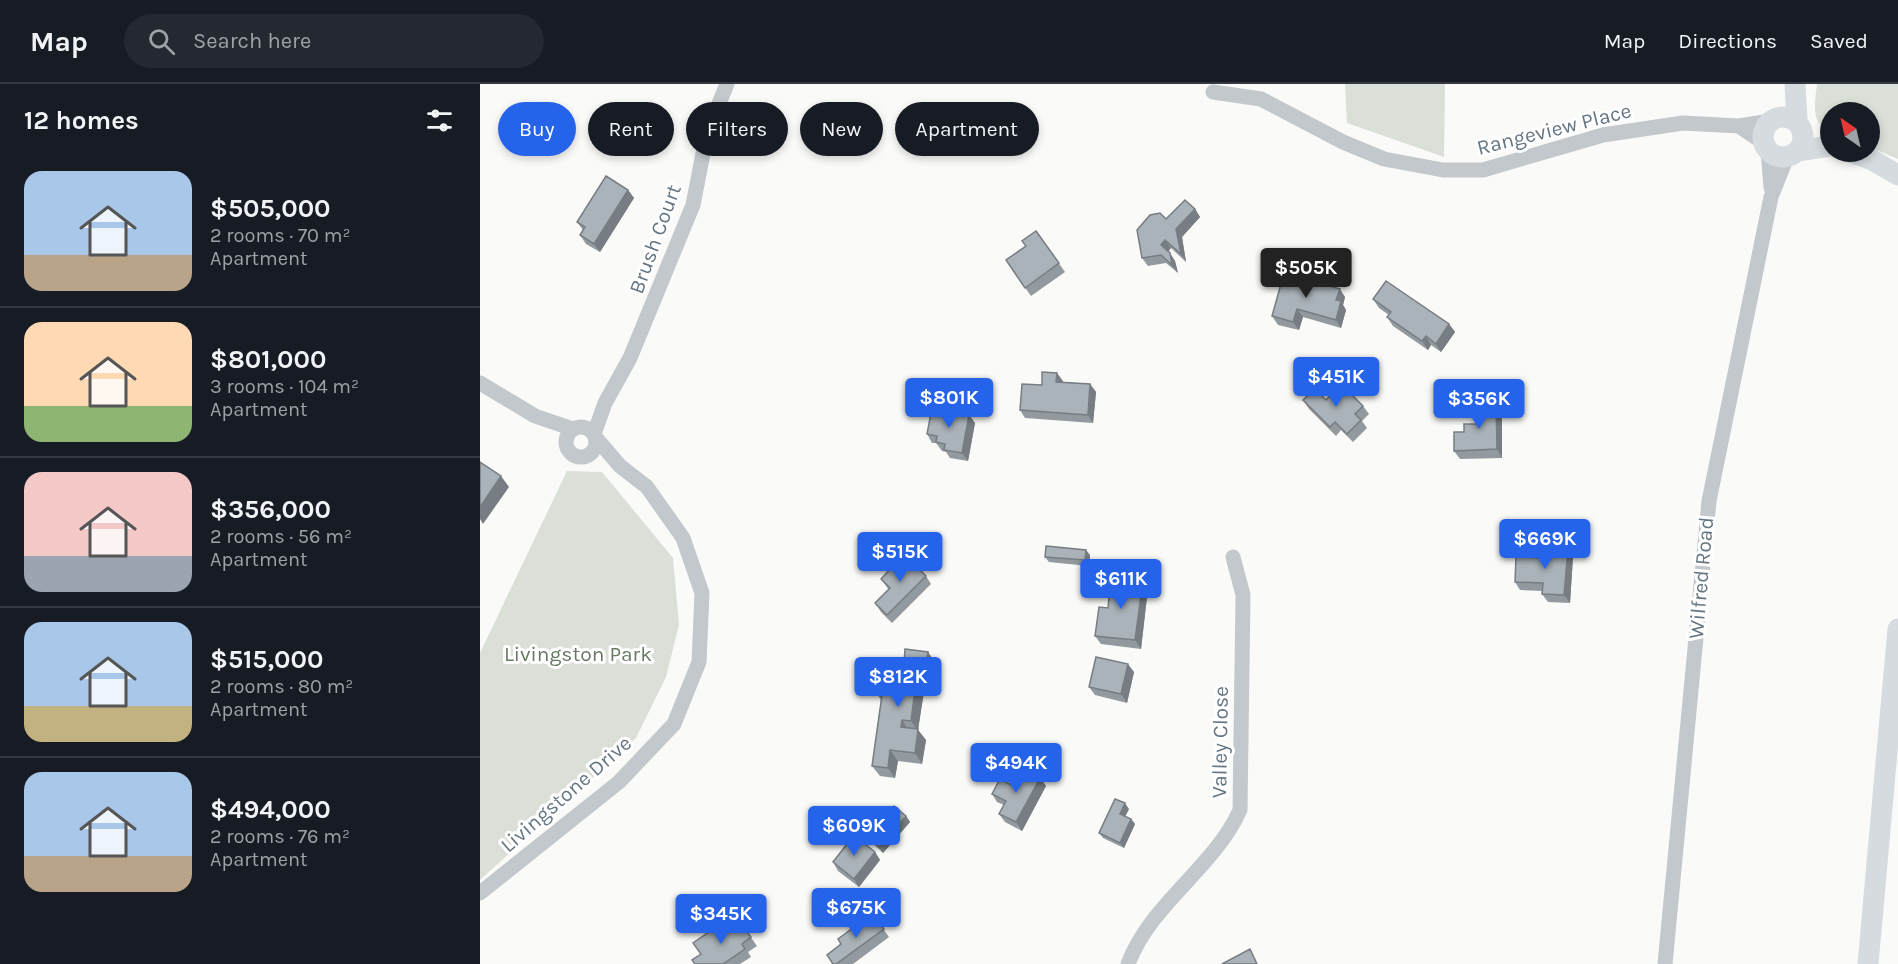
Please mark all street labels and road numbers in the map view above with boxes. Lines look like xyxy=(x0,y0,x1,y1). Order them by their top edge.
street label: Rangeview Place xyxy=(1474,98,1634,160)
street label: Brush Court xyxy=(624,181,686,297)
street label: Wilfred Road xyxy=(1684,516,1718,640)
street label: Valley Close xyxy=(1207,686,1233,798)
street label: Livingstone Drive xyxy=(496,731,636,857)

